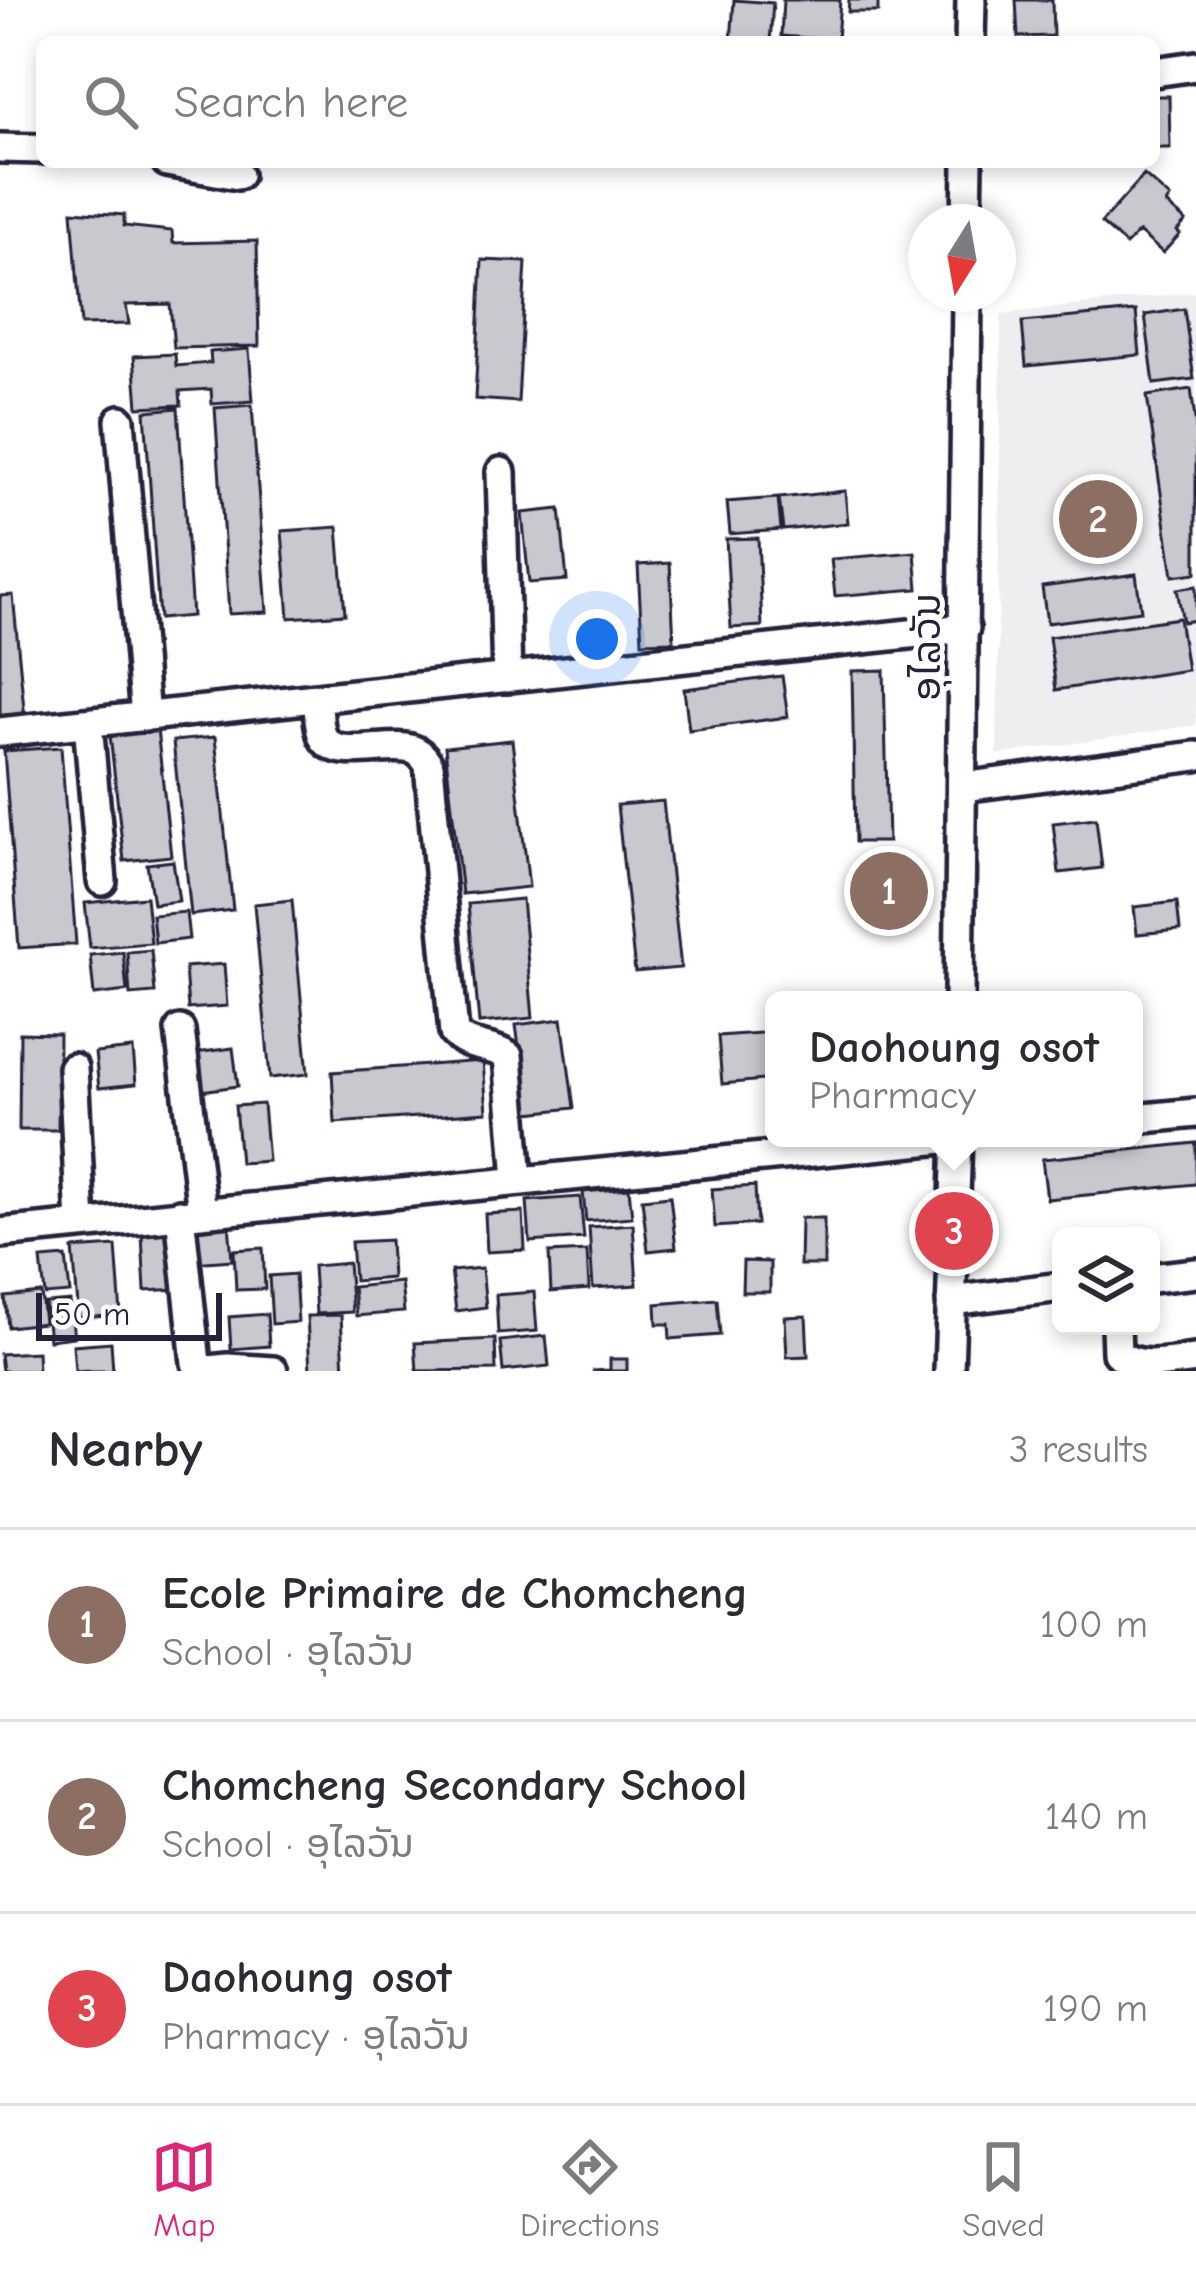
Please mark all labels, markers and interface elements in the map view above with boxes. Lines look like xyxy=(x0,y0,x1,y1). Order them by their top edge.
search box xyxy=(36,36,1160,168)
icon: search xyxy=(78,69,144,135)
text: Search here xyxy=(174,76,408,128)
north arrow xyxy=(908,204,1016,312)
pin: 2 xyxy=(1059,474,1137,564)
street label: ອຸໄລວັນ xyxy=(905,593,952,701)
your location xyxy=(567,609,627,669)
pin: 1 xyxy=(850,846,928,936)
popup xyxy=(765,991,1143,1147)
text: Daohoung osot xyxy=(809,1021,1099,1073)
text: Pharmacy xyxy=(809,1073,976,1118)
pin: 3 xyxy=(915,1186,993,1276)
map controls xyxy=(1052,1227,1160,1335)
button: layers xyxy=(1052,1227,1160,1335)
scale bar xyxy=(36,1287,222,1340)
text: 50 m xyxy=(54,1295,130,1333)
text: Nearby xyxy=(48,1420,202,1479)
text: 3 results xyxy=(1009,1427,1148,1472)
text: Ecole Primaire de Chomcheng xyxy=(162,1567,748,1619)
text: 1 xyxy=(79,1602,95,1647)
text: 100 m xyxy=(1040,1602,1148,1647)
text: School · ອຸໄລວັນ xyxy=(162,1630,414,1675)
text: Chomcheng Secondary School xyxy=(162,1759,747,1811)
text: 2 xyxy=(77,1794,97,1839)
text: 140 m xyxy=(1045,1794,1148,1839)
text: School · ອຸໄລວັນ xyxy=(162,1822,414,1867)
text: Daohoung osot xyxy=(162,1951,452,2003)
text: 3 xyxy=(77,1986,97,2031)
text: 190 m xyxy=(1043,1986,1148,2031)
text: Pharmacy · ອຸໄລວັນ xyxy=(162,2014,470,2059)
tab: Map xyxy=(151,2134,217,2244)
tab: Directions xyxy=(520,2134,660,2244)
tab: Saved xyxy=(962,2134,1045,2244)

